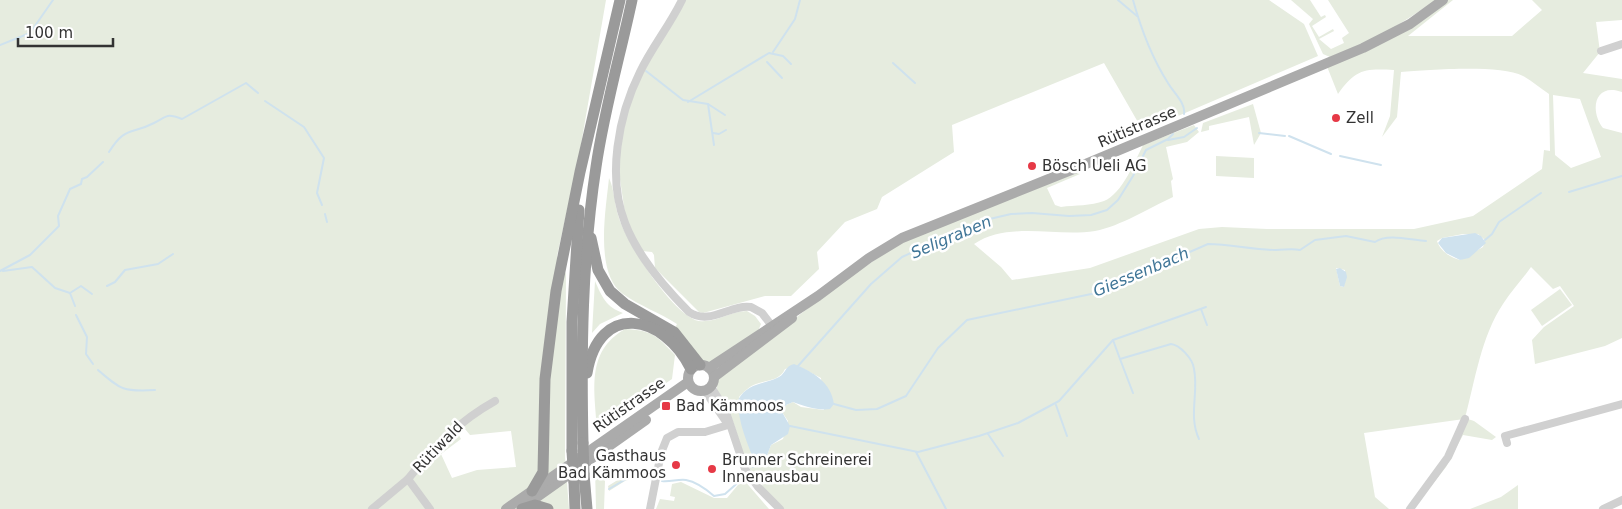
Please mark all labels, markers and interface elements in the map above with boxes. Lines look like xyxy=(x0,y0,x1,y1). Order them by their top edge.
scale bar xyxy=(18,15,112,47)
text: 100 m xyxy=(25,24,73,42)
street label: Rütistrasse xyxy=(1095,102,1179,152)
place label: Zell xyxy=(1346,109,1374,127)
marker: Zell xyxy=(1330,112,1342,124)
place label: Bösch Ueli AG xyxy=(1042,157,1147,175)
marker: Bösch Ueli AG xyxy=(1026,160,1038,172)
water label: Seligraben xyxy=(908,212,994,262)
water label: Giessenbach xyxy=(1090,243,1192,301)
street label: Rütistrasse xyxy=(590,374,668,436)
place label: Bad Kämmoos xyxy=(676,397,784,415)
marker: Bad Kämmoos xyxy=(660,400,672,412)
street label: Rütiwald xyxy=(409,418,467,476)
place label: Gasthaus Bad Kämmoos xyxy=(558,447,666,482)
place label: Brunner Schreinerei Innenausbau xyxy=(722,451,872,486)
marker: Gasthaus Bad Kämmoos xyxy=(670,459,682,471)
marker: Brunner Schreinerei Innenausbau xyxy=(706,463,718,475)

